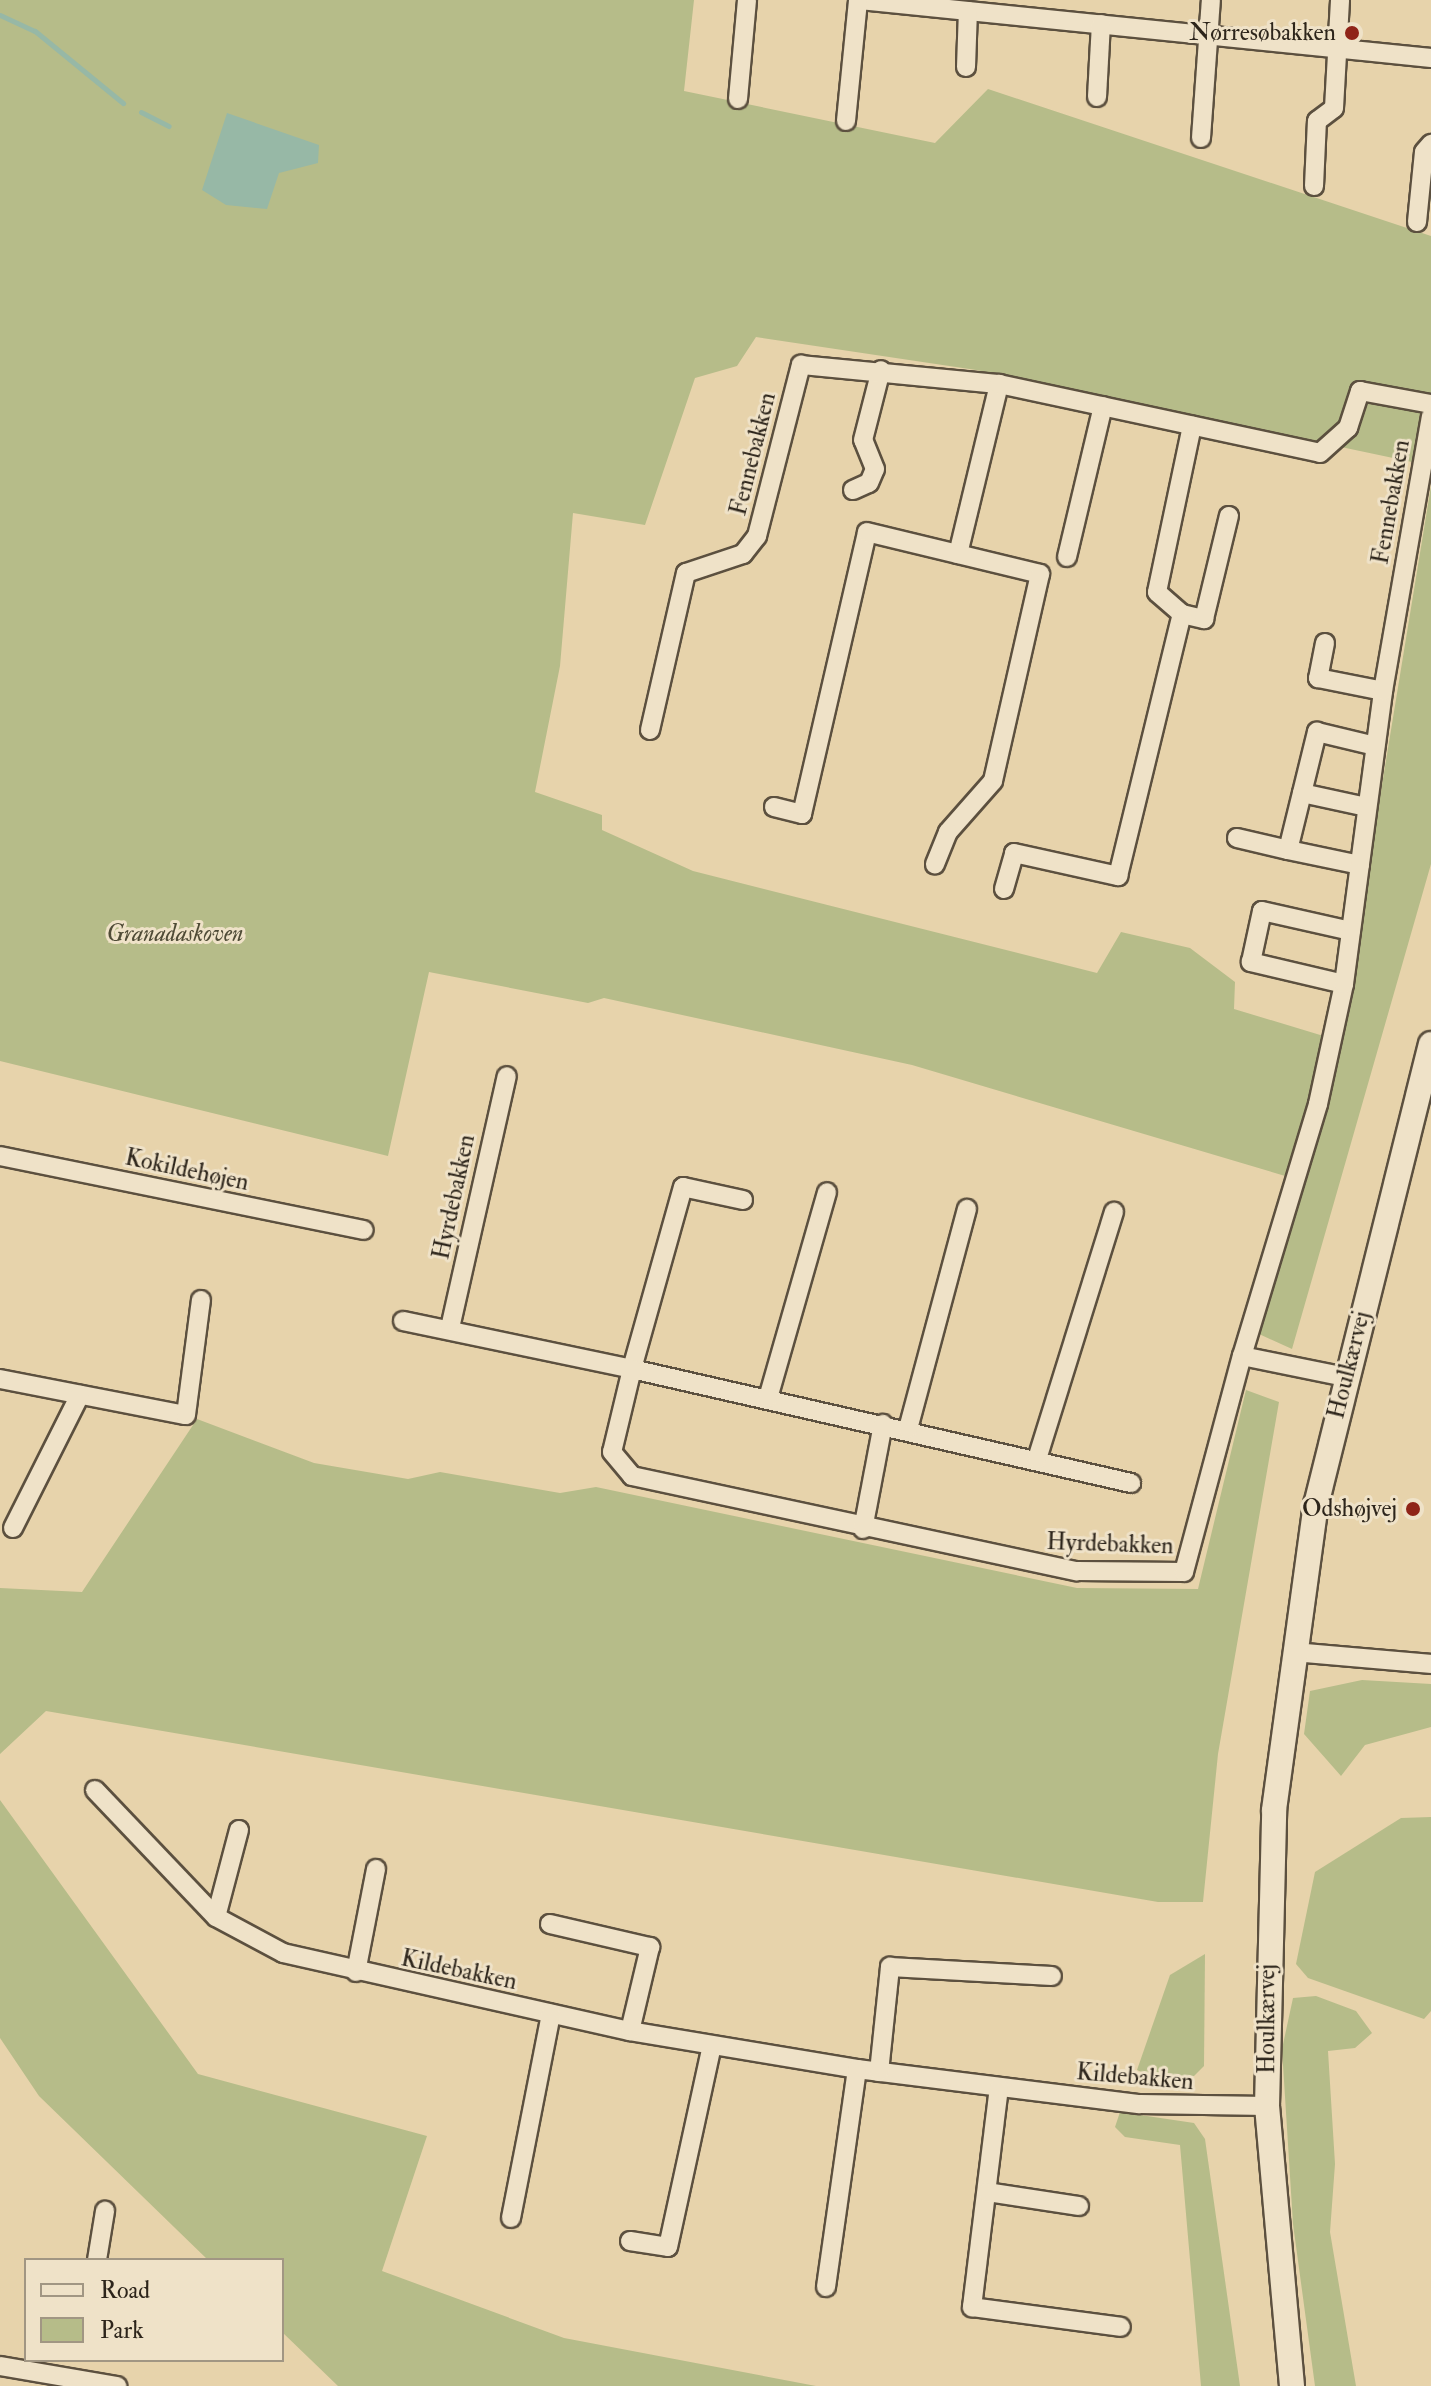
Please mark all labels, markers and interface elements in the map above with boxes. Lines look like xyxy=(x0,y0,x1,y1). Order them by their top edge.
place label: Nørresøbakken xyxy=(1189,19,1336,47)
marker: Nørresøbakken xyxy=(1343,24,1361,42)
street label: Fennebakken xyxy=(724,389,782,519)
street label: Fennebakken xyxy=(1366,438,1416,566)
park label: Granadaskoven xyxy=(107,920,243,948)
street label: Hyrdebakken xyxy=(427,1132,481,1262)
street label: Kokildehøjen xyxy=(123,1143,251,1197)
street label: Houlkærvej xyxy=(1322,1308,1376,1422)
place label: Odshøjvej xyxy=(1302,1495,1397,1523)
marker: Odshøjvej xyxy=(1404,1500,1422,1518)
street label: Hyrdebakken xyxy=(1046,1527,1174,1561)
street label: Kildebakken xyxy=(398,1944,520,1996)
street label: Houlkærvej xyxy=(1253,1964,1281,2074)
street label: Kildebakken xyxy=(1075,2058,1195,2096)
legend xyxy=(24,2258,284,2362)
text: Road xyxy=(100,2275,150,2306)
text: Park xyxy=(100,2315,144,2346)

